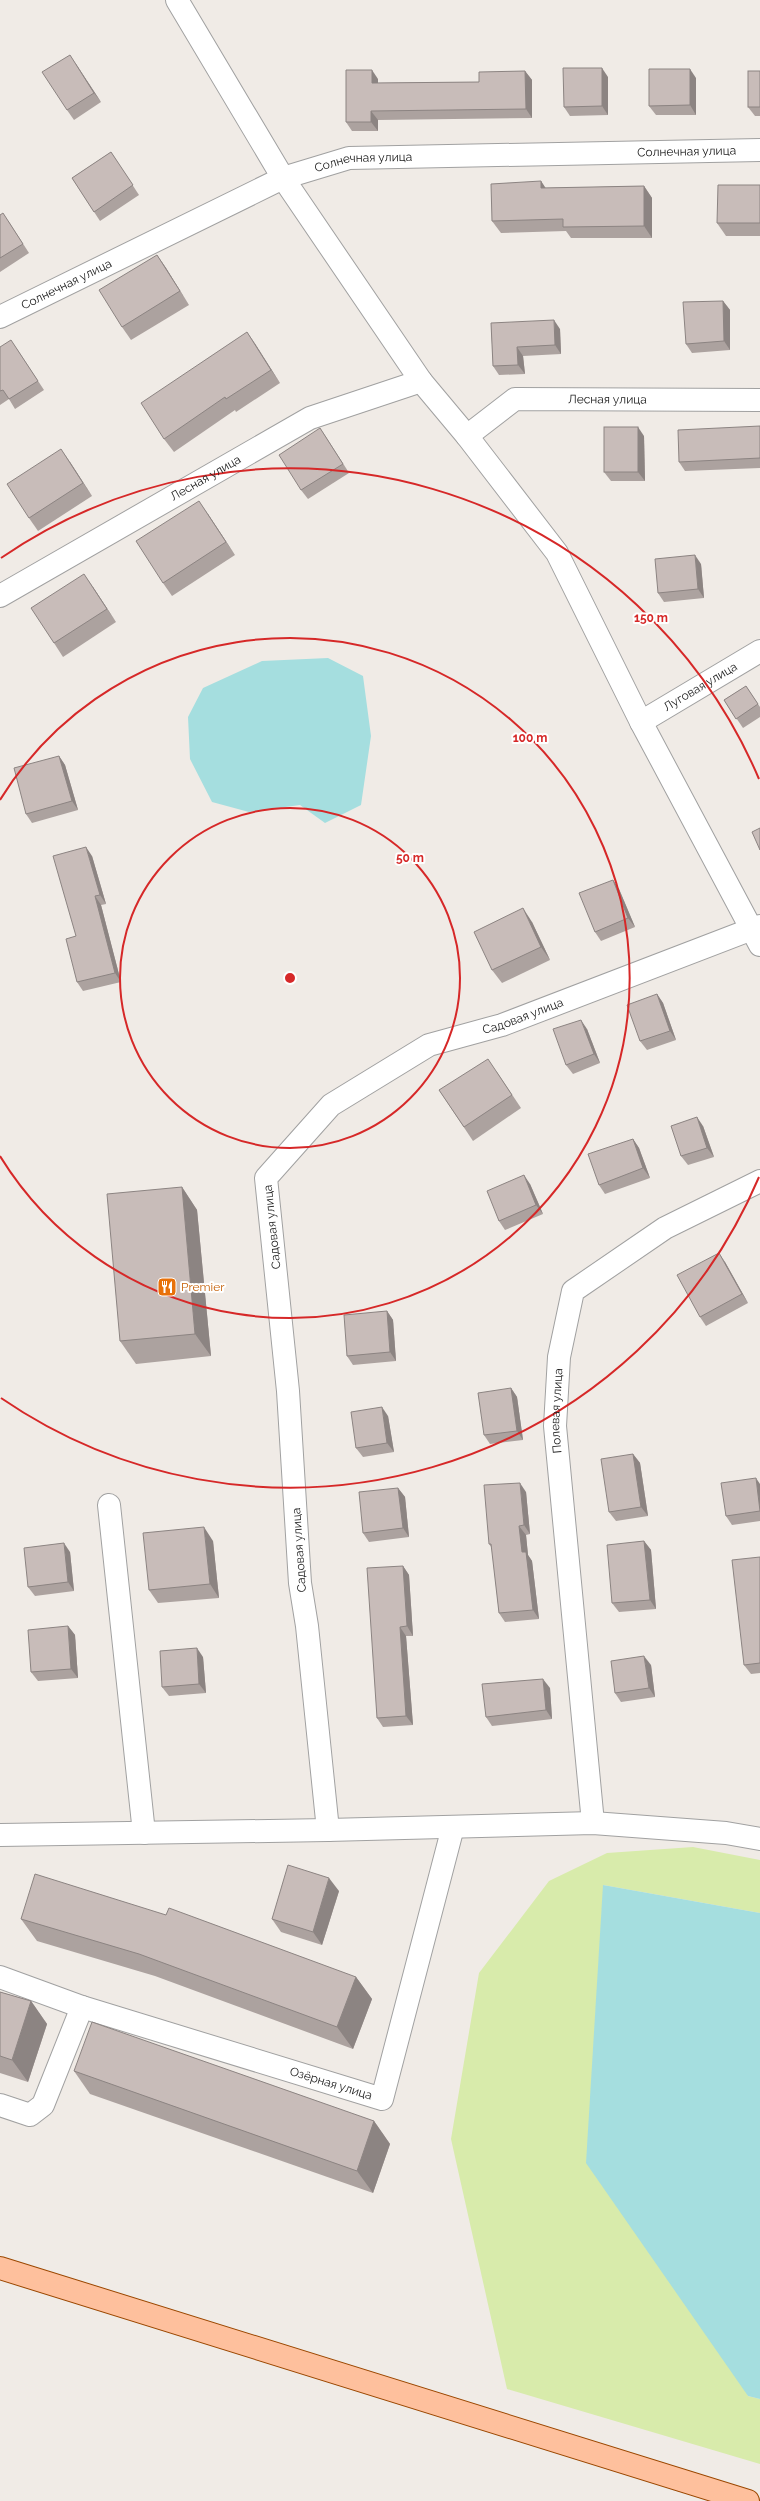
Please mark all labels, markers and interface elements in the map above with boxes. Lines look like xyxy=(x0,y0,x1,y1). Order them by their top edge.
street label: Солнечная улица xyxy=(637,143,736,159)
street label: Солнечная улица xyxy=(313,150,412,175)
street label: Солнечная улица xyxy=(19,256,114,312)
street label: Лесная улица xyxy=(568,392,647,407)
street label: Лесная улица xyxy=(168,452,243,504)
text: 150 m xyxy=(634,611,668,625)
street label: Луговая улица xyxy=(661,659,740,714)
text: 100 m xyxy=(513,731,547,745)
text: 50 m xyxy=(396,851,424,865)
centre of rings xyxy=(283,971,297,985)
street label: Садовая улица xyxy=(481,995,565,1037)
street label: Садовая улица xyxy=(261,1184,283,1270)
restaurant icon: Premier xyxy=(156,1276,178,1298)
place label: Premier xyxy=(181,1280,225,1294)
street label: Полевая улица xyxy=(548,1368,565,1454)
street label: Садовая улица xyxy=(289,1507,309,1593)
street label: Озёрная улица xyxy=(288,2064,374,2103)

